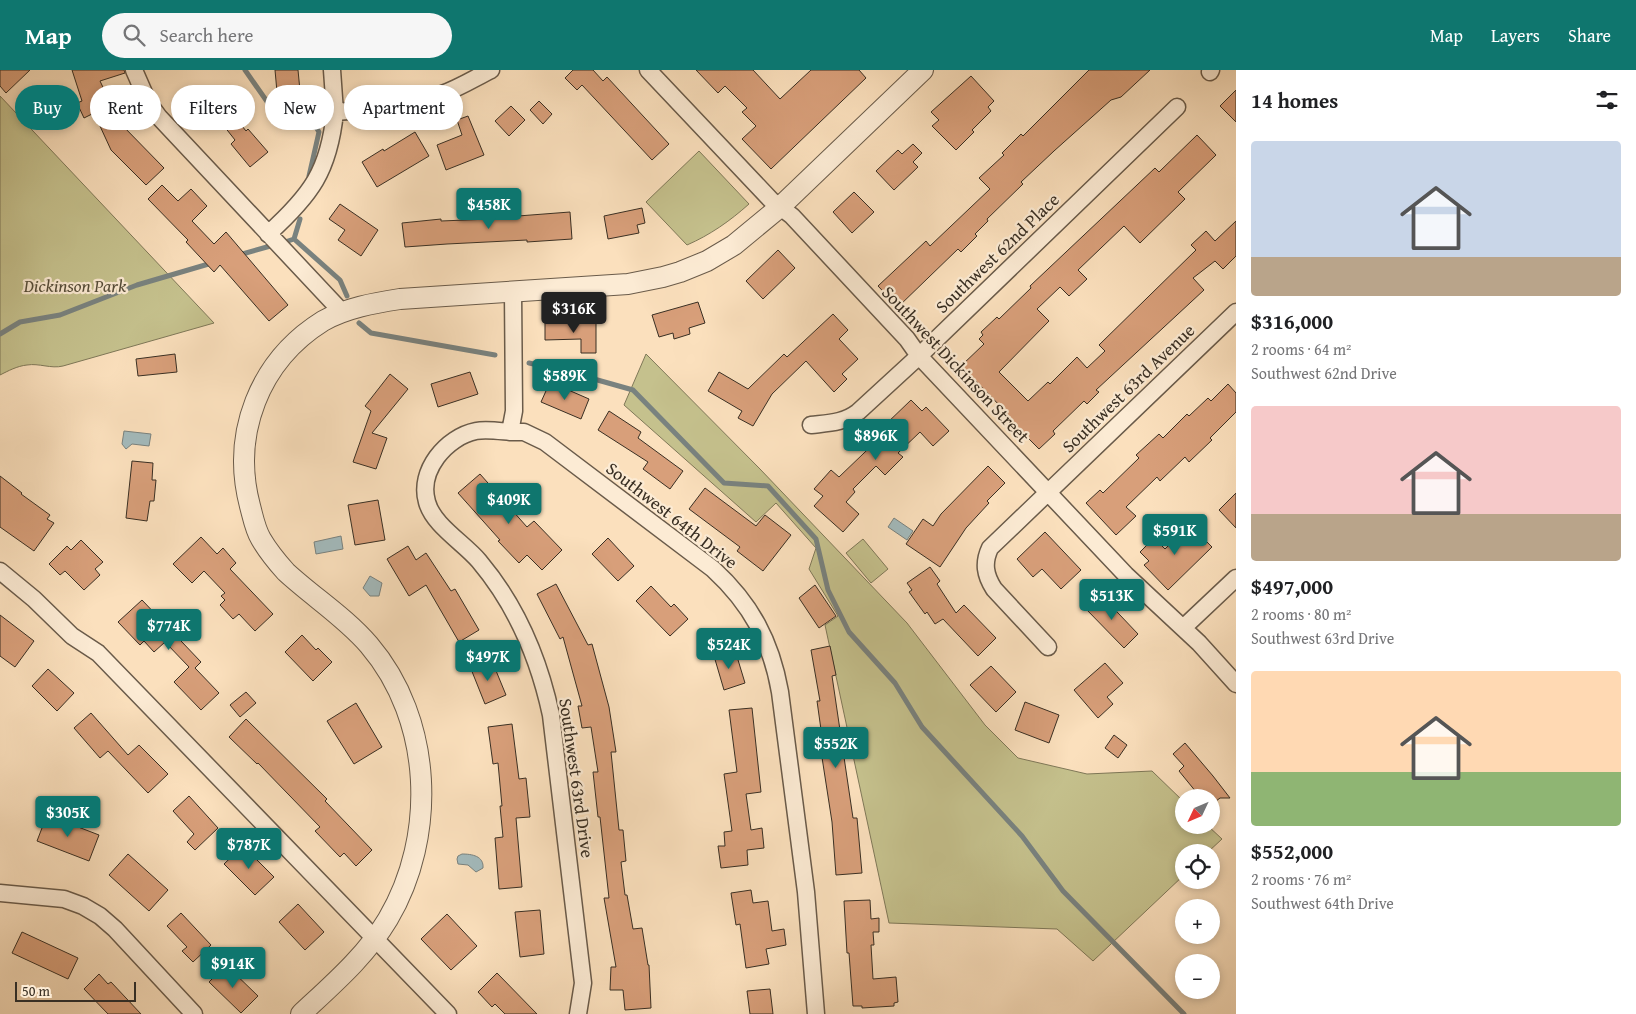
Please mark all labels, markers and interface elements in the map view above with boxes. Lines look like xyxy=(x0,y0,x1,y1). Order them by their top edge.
search box xyxy=(102,13,452,58)
text: Map xyxy=(25,18,72,53)
icon: search xyxy=(120,21,148,49)
text: Search here xyxy=(160,21,253,49)
text: Map xyxy=(1430,22,1463,49)
text: Layers xyxy=(1491,22,1540,49)
text: Share xyxy=(1568,22,1611,49)
chip: Buy xyxy=(15,85,80,130)
chip: Rent xyxy=(90,85,161,130)
chip: Filters xyxy=(171,85,255,130)
chip: New xyxy=(265,85,334,130)
chip: Apartment xyxy=(344,85,463,130)
text: 14 homes xyxy=(1251,85,1338,116)
icon: filters xyxy=(1593,86,1621,114)
icon: home xyxy=(1391,173,1481,263)
street label: Southwest 62nd Place xyxy=(929,187,1065,319)
pin: $458K xyxy=(454,188,524,230)
text: $458K xyxy=(467,192,511,216)
park label: Dickinson Park xyxy=(23,272,127,299)
street label: Southwest Dickinson Street xyxy=(876,279,1037,449)
pin: $316K xyxy=(539,292,609,334)
text: $316K xyxy=(552,296,596,320)
text: $316,000 xyxy=(1251,306,1333,337)
street label: Southwest 63rd Avenue xyxy=(1055,317,1201,459)
text: 2 rooms · 64 m² xyxy=(1251,337,1351,361)
pin: $589K xyxy=(530,358,600,401)
text: Southwest 62nd Drive xyxy=(1251,361,1397,385)
text: $589K xyxy=(543,363,587,387)
pin: $896K xyxy=(841,418,911,461)
text: $896K xyxy=(854,423,898,447)
icon: home xyxy=(1391,438,1481,528)
street label: Southwest 64th Drive xyxy=(600,455,744,575)
pin: $409K xyxy=(474,482,544,525)
text: $409K xyxy=(487,487,531,511)
pin: $591K xyxy=(1140,514,1210,556)
text: $591K xyxy=(1153,518,1197,542)
text: $497,000 xyxy=(1251,571,1333,602)
pin: $513K xyxy=(1077,578,1147,621)
text: $513K xyxy=(1090,583,1134,607)
text: 2 rooms · 80 m² xyxy=(1251,602,1351,626)
pin: $774K xyxy=(134,608,204,651)
text: $774K xyxy=(147,613,191,637)
text: Southwest 63rd Drive xyxy=(1251,626,1394,650)
pin: $524K xyxy=(694,628,764,670)
text: $524K xyxy=(707,632,751,656)
pin: $497K xyxy=(453,640,523,682)
text: $497K xyxy=(466,644,510,668)
street label: Southwest 63rd Drive xyxy=(552,696,602,860)
icon: home xyxy=(1391,703,1481,793)
pin: $552K xyxy=(801,726,871,769)
text: $552K xyxy=(814,731,858,755)
north arrow xyxy=(1175,789,1220,834)
map controls xyxy=(1175,789,1220,999)
pin: $305K xyxy=(33,796,103,838)
text: $305K xyxy=(46,800,90,824)
pin: $787K xyxy=(214,828,284,870)
text: $787K xyxy=(227,832,271,856)
text: $552,000 xyxy=(1251,836,1333,867)
button: locate xyxy=(1175,844,1220,889)
text: 2 rooms · 76 m² xyxy=(1251,867,1351,891)
text: Southwest 64th Drive xyxy=(1251,891,1394,915)
button: + xyxy=(1175,899,1220,944)
pin: $914K xyxy=(198,946,268,989)
text: $914K xyxy=(211,951,255,975)
button: − xyxy=(1175,954,1220,999)
scale bar xyxy=(15,979,136,1002)
text: 50 m xyxy=(22,981,50,1001)

